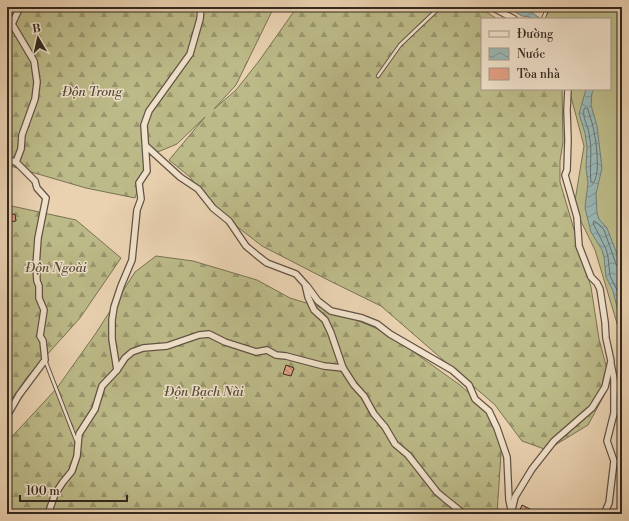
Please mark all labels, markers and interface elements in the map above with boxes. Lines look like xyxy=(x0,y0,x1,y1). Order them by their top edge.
north arrow xyxy=(18,18,58,58)
legend xyxy=(481,18,611,90)
text: B xyxy=(31,22,42,37)
text: Đường xyxy=(517,27,554,42)
text: Nước xyxy=(517,47,545,62)
text: Tòa nhà xyxy=(517,67,561,82)
park label: Độn Trong xyxy=(61,84,123,100)
park label: Độn Ngoài xyxy=(24,260,88,276)
park label: Độn Bạch Nài xyxy=(163,384,245,400)
scale bar xyxy=(20,477,127,503)
text: 100 m xyxy=(26,484,60,499)

